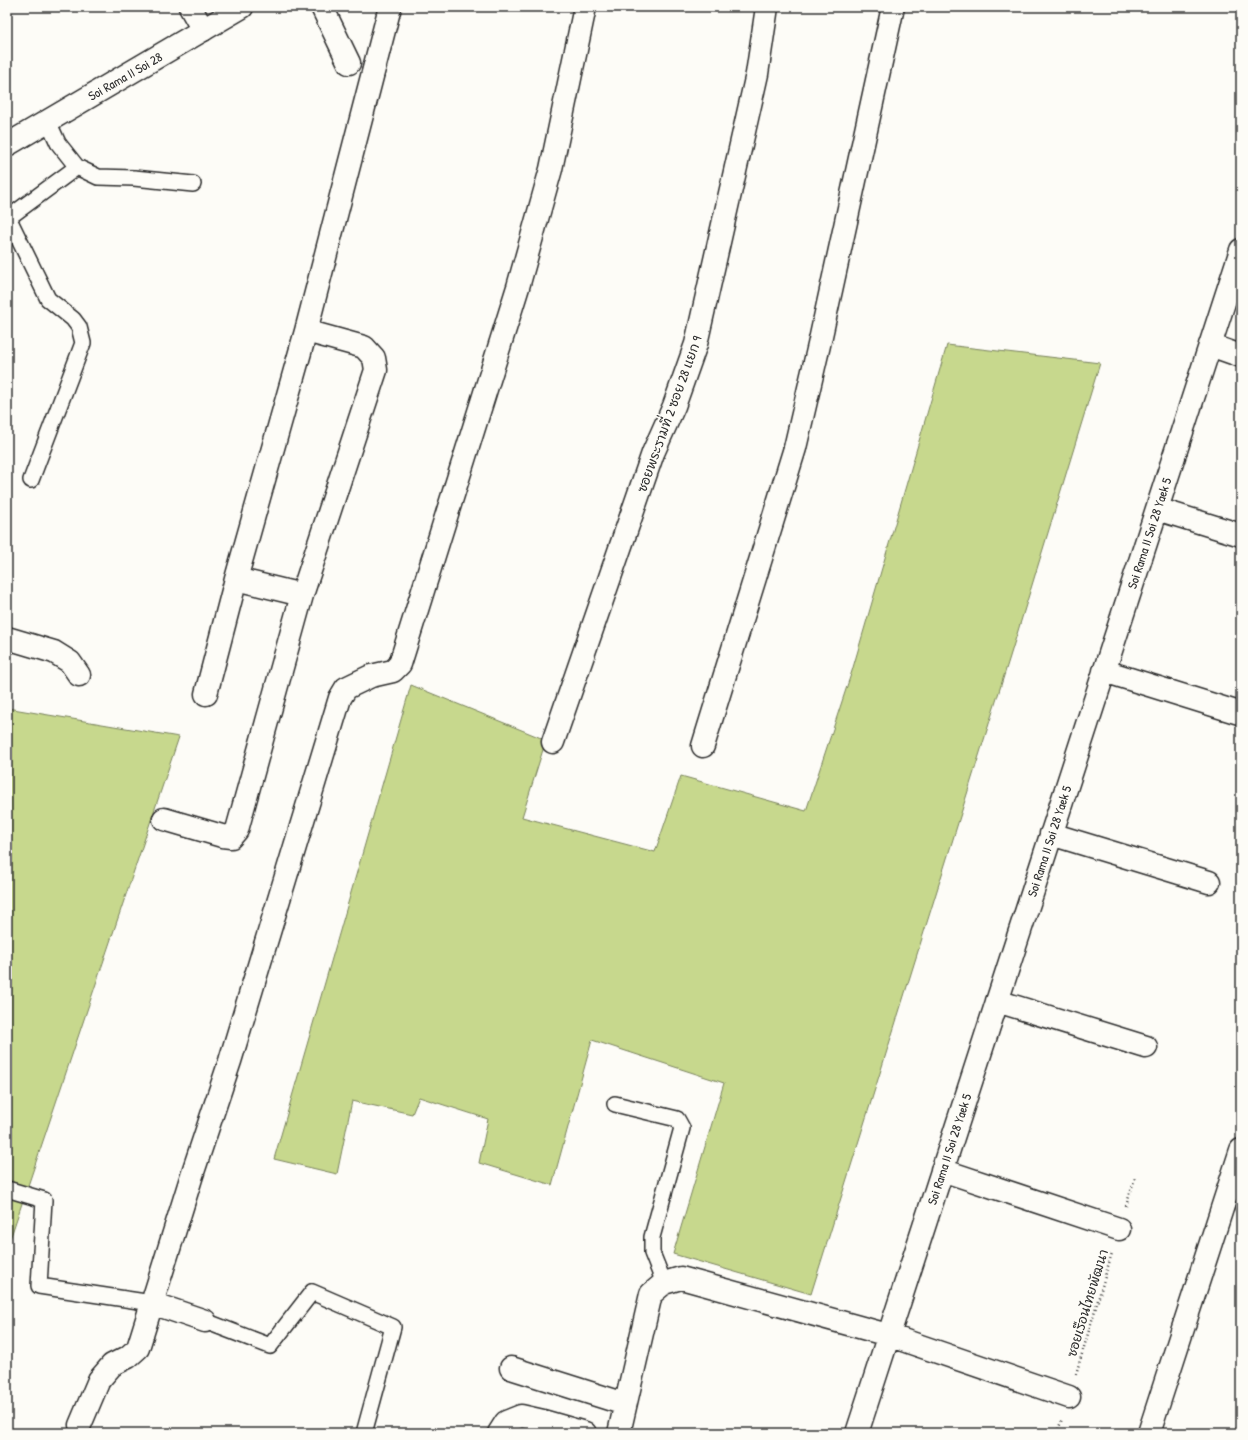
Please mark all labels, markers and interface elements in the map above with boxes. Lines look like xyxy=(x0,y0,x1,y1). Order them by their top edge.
street label: Soi Rama II Soi 28 xyxy=(85,47,166,105)
street label: ซอยพระรามที่ 2 ซอย 28 แยก 9 xyxy=(629,332,706,495)
street label: Soi Rama II Soi 28 Yaek 5 xyxy=(1123,475,1176,591)
street label: Soi Rama II Soi 28 Yaek 5 xyxy=(1023,783,1076,899)
street label: Soi Rama II Soi 28 Yaek 5 xyxy=(923,1091,976,1207)
street label: ซอยเรือนไทยพัฒนา xyxy=(1062,1247,1112,1359)

